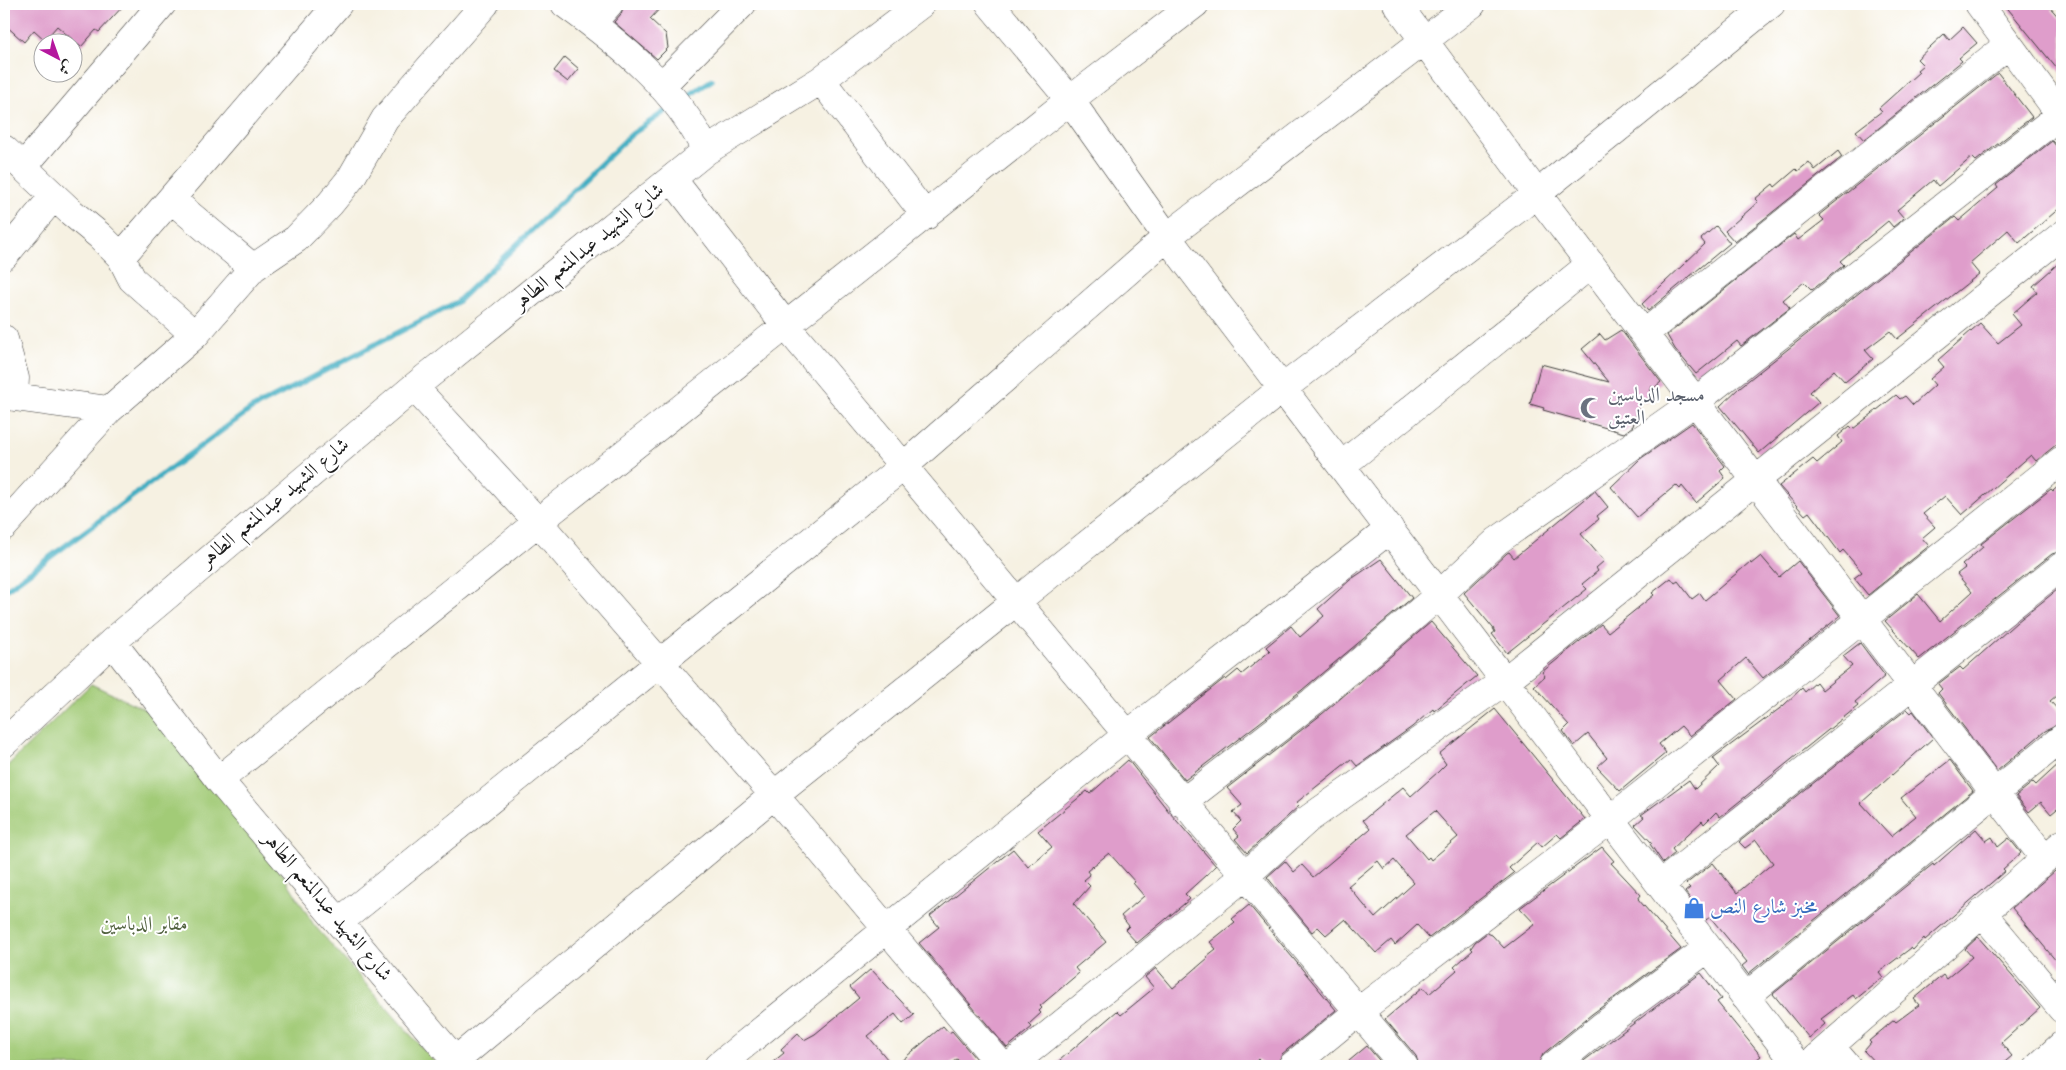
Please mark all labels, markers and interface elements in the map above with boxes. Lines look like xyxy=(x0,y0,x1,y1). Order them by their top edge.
north arrow xyxy=(32,32,82,82)
text: ش xyxy=(56,57,76,77)
street label: شارع الشهيد عبدالمنعم الطاهر xyxy=(508,180,673,321)
place label: مسجد الدباسين العتيق xyxy=(1608,386,1705,430)
mosque icon: مسجد الدباسين العتيق xyxy=(1578,395,1604,421)
street label: شارع الشهيد عبدالمنعم الطاهر xyxy=(195,435,358,578)
street label: شارع الشهيد عبدالمنعم الطاهر xyxy=(252,827,395,990)
shop icon: مخبز شارع النص xyxy=(1681,895,1707,921)
place label: مخبز شارع النص xyxy=(1710,898,1817,924)
park label: مقابر الدباسين xyxy=(101,915,187,935)

